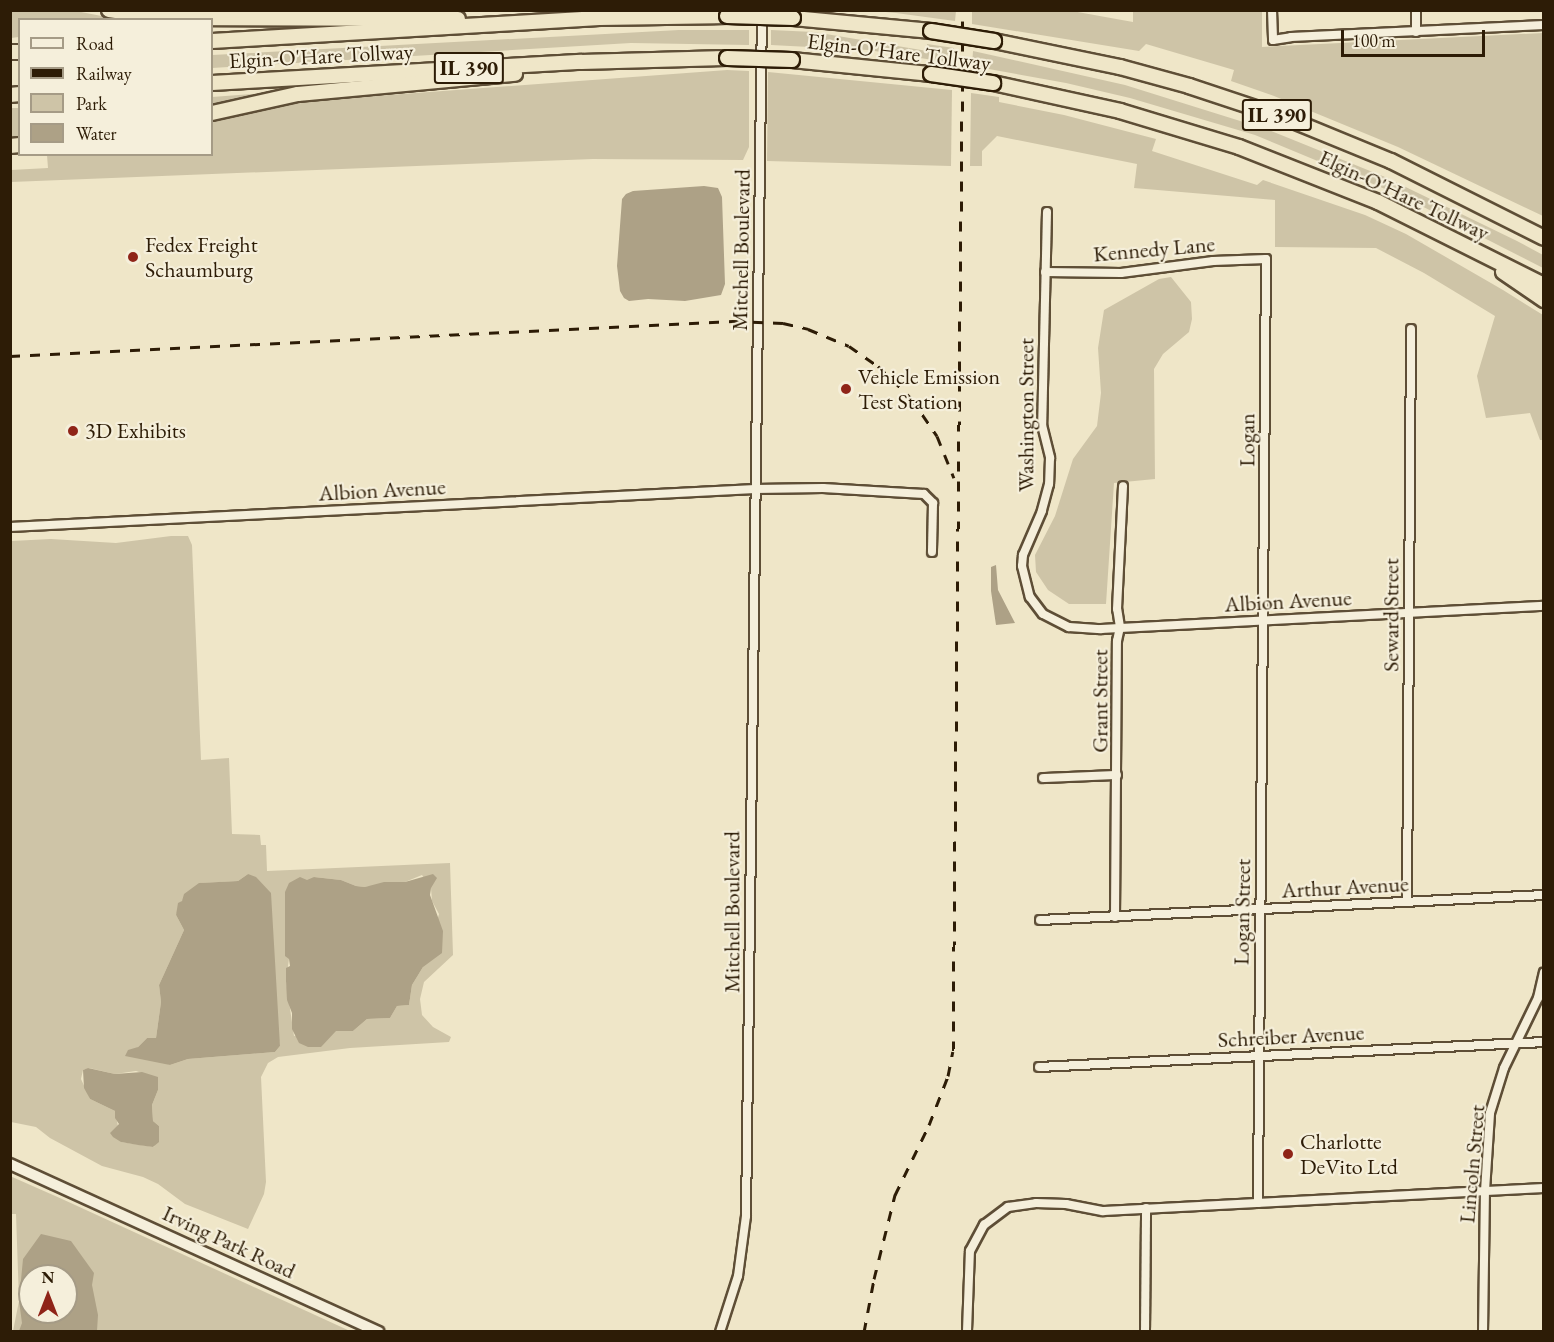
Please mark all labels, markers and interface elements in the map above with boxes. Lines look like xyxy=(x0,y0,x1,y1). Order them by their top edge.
legend xyxy=(18,18,213,156)
scale bar xyxy=(1344,18,1488,56)
street label: Elgin-O'Hare Tollway xyxy=(806,28,992,76)
text: 100 m xyxy=(1352,29,1396,52)
text: Road xyxy=(76,32,114,55)
street label: Elgin-O'Hare Tollway xyxy=(228,38,414,74)
road number: IL 390 xyxy=(433,50,505,86)
text: Railway xyxy=(76,62,132,85)
text: Park xyxy=(76,92,107,115)
road number: IL 390 xyxy=(1241,97,1313,133)
text: Water xyxy=(76,122,117,145)
street label: Elgin-O'Hare Tollway xyxy=(1315,144,1493,246)
street label: Mitchell Boulevard xyxy=(726,169,756,331)
place label: Fedex Freight Schaumburg xyxy=(145,231,258,282)
street label: Kennedy Lane xyxy=(1092,231,1216,267)
marker: Fedex Freight Schaumburg xyxy=(126,250,140,264)
street label: Washington Street xyxy=(1013,338,1039,492)
place label: Vehicle Emission Test Station xyxy=(858,363,1000,414)
marker: Vehicle Emission Test Station xyxy=(839,382,853,396)
street label: Logan xyxy=(1234,413,1260,467)
place label: 3D Exhibits xyxy=(85,418,186,444)
marker: 3D Exhibits xyxy=(66,424,80,438)
street label: Albion Avenue xyxy=(318,473,446,507)
street label: Seward Street xyxy=(1378,558,1404,672)
street label: Albion Avenue xyxy=(1224,584,1352,618)
street label: Grant Street xyxy=(1087,649,1113,753)
street label: Mitchell Boulevard xyxy=(719,831,745,993)
street label: Logan Street xyxy=(1228,859,1256,965)
street label: Arthur Avenue xyxy=(1281,870,1409,904)
street label: Schreiber Avenue xyxy=(1217,1019,1365,1053)
street label: Lincoln Street xyxy=(1454,1104,1490,1224)
place label: Charlotte DeVito Ltd xyxy=(1300,1128,1398,1180)
marker: Charlotte DeVito Ltd xyxy=(1281,1147,1295,1161)
street label: Irving Park Road xyxy=(158,1200,300,1284)
north arrow xyxy=(18,1264,78,1324)
text: N xyxy=(42,1267,54,1288)

